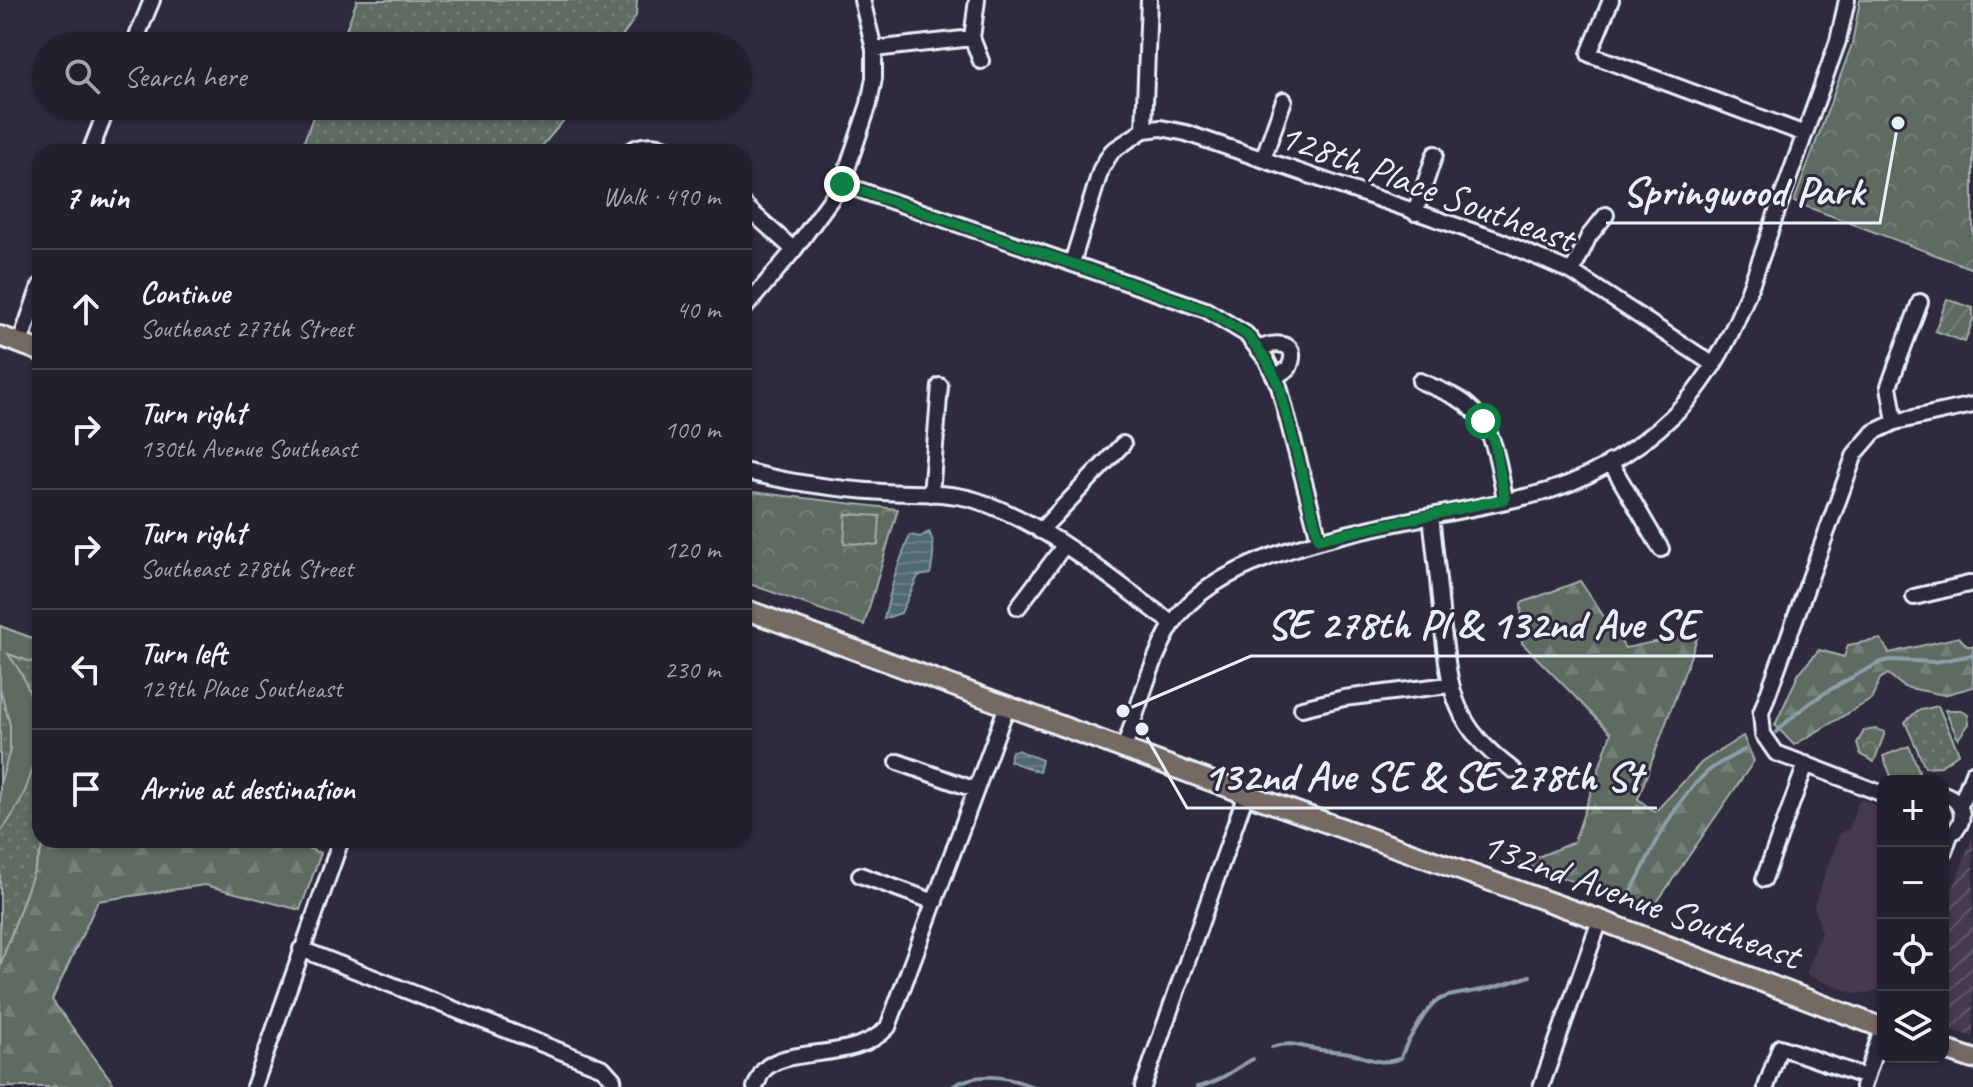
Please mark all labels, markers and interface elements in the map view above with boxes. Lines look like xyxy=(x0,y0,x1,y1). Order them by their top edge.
search box xyxy=(32,32,752,120)
icon: search xyxy=(60,54,104,98)
text: Search here xyxy=(124,57,246,95)
street label: 128th Place Southeast xyxy=(1272,110,1585,265)
callout: Springwood Park xyxy=(1606,157,1880,223)
text: Springwood Park xyxy=(1622,165,1867,218)
route end xyxy=(824,166,860,202)
text: 7 min xyxy=(64,175,129,218)
text: Walk · 490 m xyxy=(603,180,720,213)
text: Continue xyxy=(140,274,230,312)
icon: ahead xyxy=(64,287,108,331)
text: 40 m xyxy=(676,293,720,326)
text: Southeast 277th Street xyxy=(140,312,353,345)
text: Turn right xyxy=(140,394,245,432)
route start xyxy=(1465,403,1501,439)
icon: right xyxy=(64,407,108,451)
text: 100 m xyxy=(664,413,720,446)
text: 130th Avenue Southeast xyxy=(140,432,357,465)
text: Turn right xyxy=(140,514,245,552)
icon: right xyxy=(64,527,108,571)
text: 120 m xyxy=(664,533,720,566)
text: Southeast 278th Street xyxy=(140,552,353,585)
callout: SE 278th Pl & 132nd Ave SE xyxy=(1251,590,1713,656)
text: SE 278th Pl & 132nd Ave SE xyxy=(1267,598,1704,651)
text: Turn left xyxy=(140,634,227,672)
icon: left xyxy=(64,647,108,691)
text: 230 m xyxy=(664,653,720,686)
text: 129th Place Southeast xyxy=(140,672,342,705)
callout: 132nd Ave SE & SE 278th St xyxy=(1187,742,1657,808)
text: 132nd Ave SE & SE 278th St xyxy=(1203,750,1647,803)
icon: arrive xyxy=(64,767,108,811)
text: Arrive at destination xyxy=(140,770,355,808)
map controls xyxy=(1877,775,1949,1063)
button: + xyxy=(1877,775,1949,847)
street label: 132nd Avenue Southeast xyxy=(1474,819,1811,982)
button: − xyxy=(1877,847,1949,919)
button: locate xyxy=(1877,919,1949,991)
button: layers xyxy=(1877,991,1949,1063)

